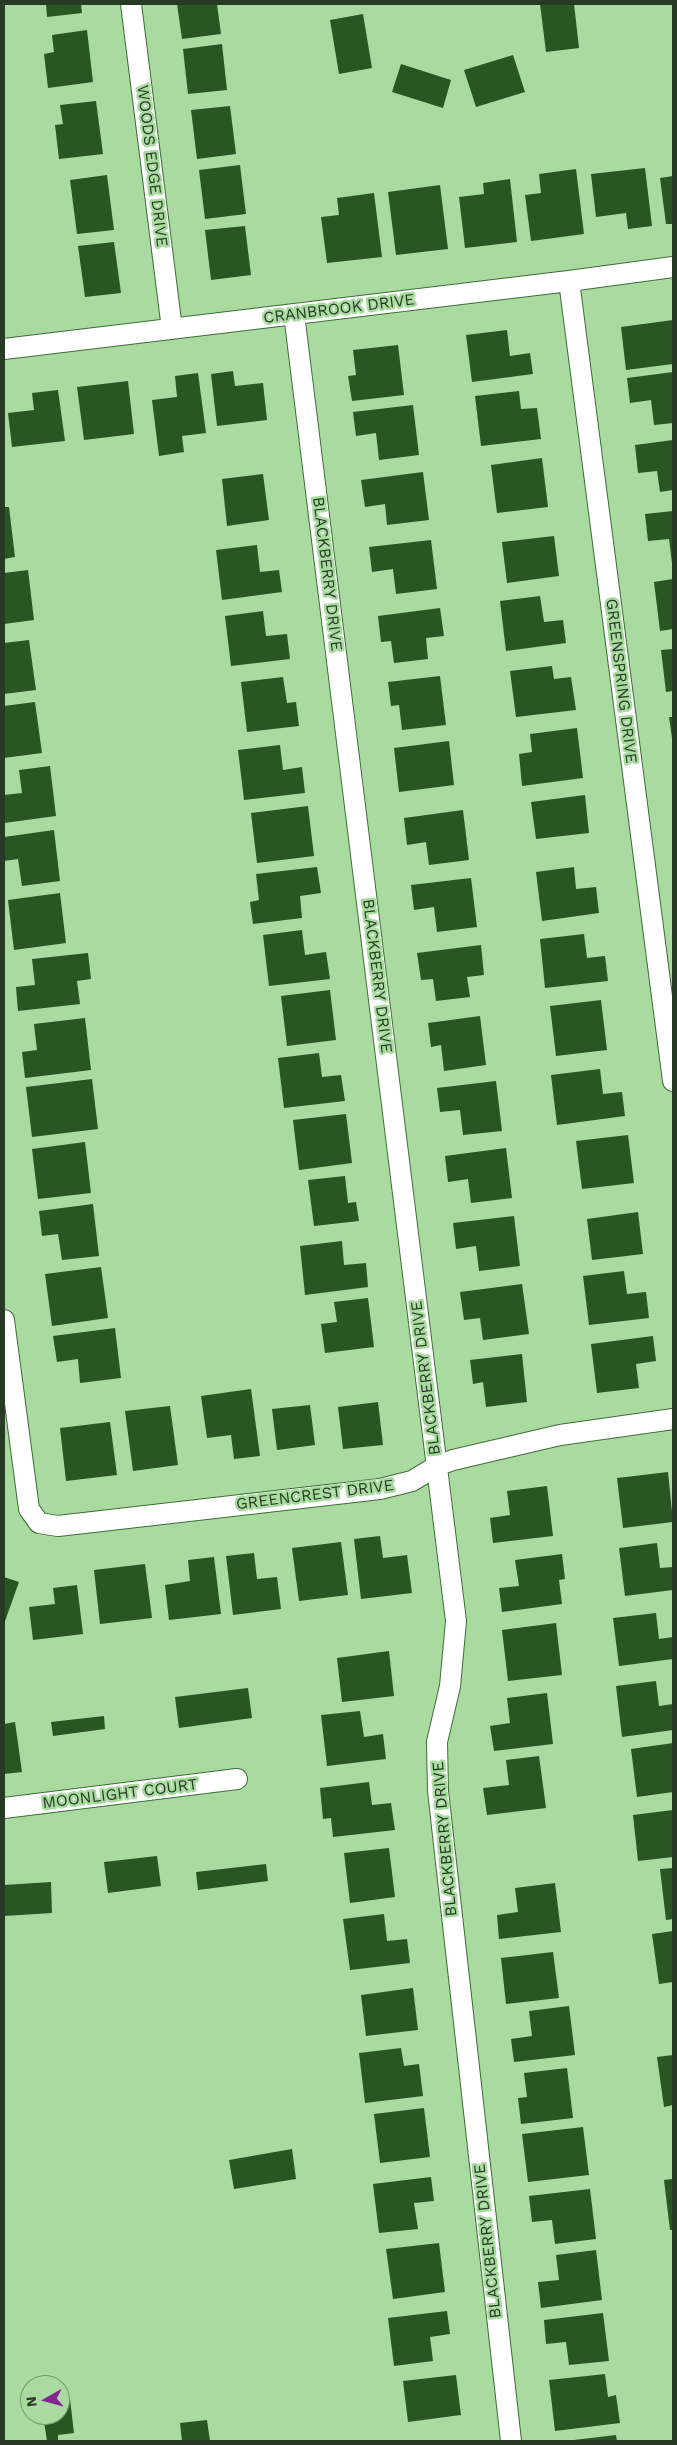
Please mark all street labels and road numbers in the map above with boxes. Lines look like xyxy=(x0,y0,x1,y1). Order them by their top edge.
street label: WOODS EDGE DRIVE xyxy=(133,84,171,248)
street label: CRANBROOK DRIVE xyxy=(262,290,416,328)
street label: BLACKBERRY DRIVE xyxy=(308,496,346,652)
street label: GREENSPRING DRIVE xyxy=(601,597,641,765)
street label: BLACKBERRY DRIVE xyxy=(358,898,396,1054)
street label: BLACKBERRY DRIVE xyxy=(407,1300,445,1456)
street label: GREENCREST DRIVE xyxy=(235,1476,395,1514)
street label: BLACKBERRY DRIVE xyxy=(429,1761,461,1917)
street label: MOONLIGHT COURT xyxy=(41,1775,199,1813)
street label: BLACKBERRY DRIVE xyxy=(470,2163,506,2319)

